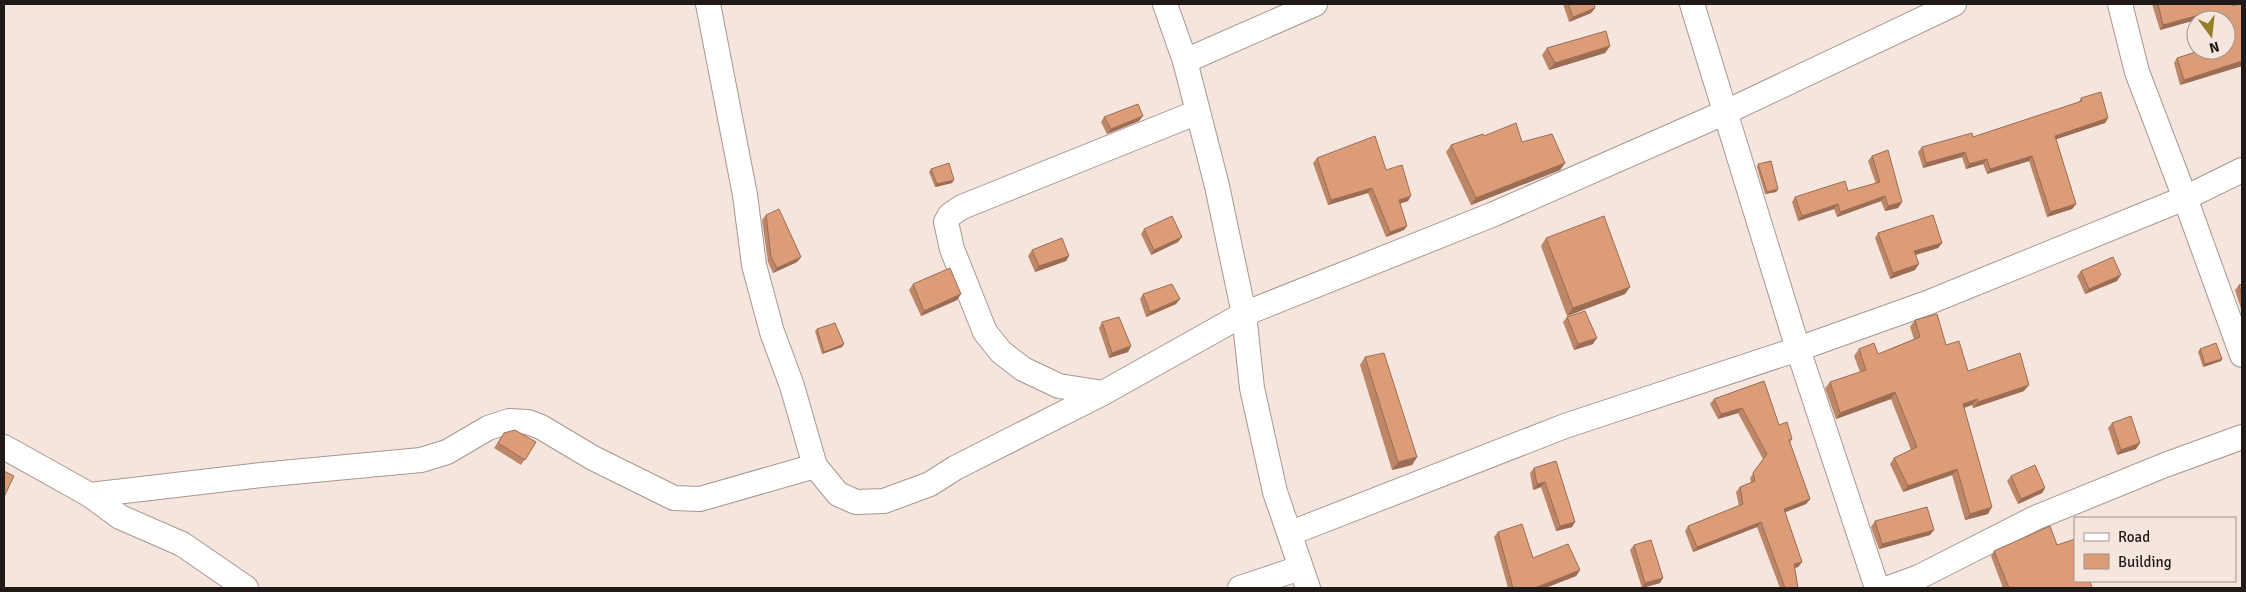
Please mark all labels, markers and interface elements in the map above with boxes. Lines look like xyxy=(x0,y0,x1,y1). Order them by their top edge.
north arrow xyxy=(2186,10,2236,60)
text: N xyxy=(2207,38,2221,57)
legend xyxy=(2074,517,2236,582)
text: Road xyxy=(2118,528,2150,546)
text: Building xyxy=(2118,553,2172,571)

